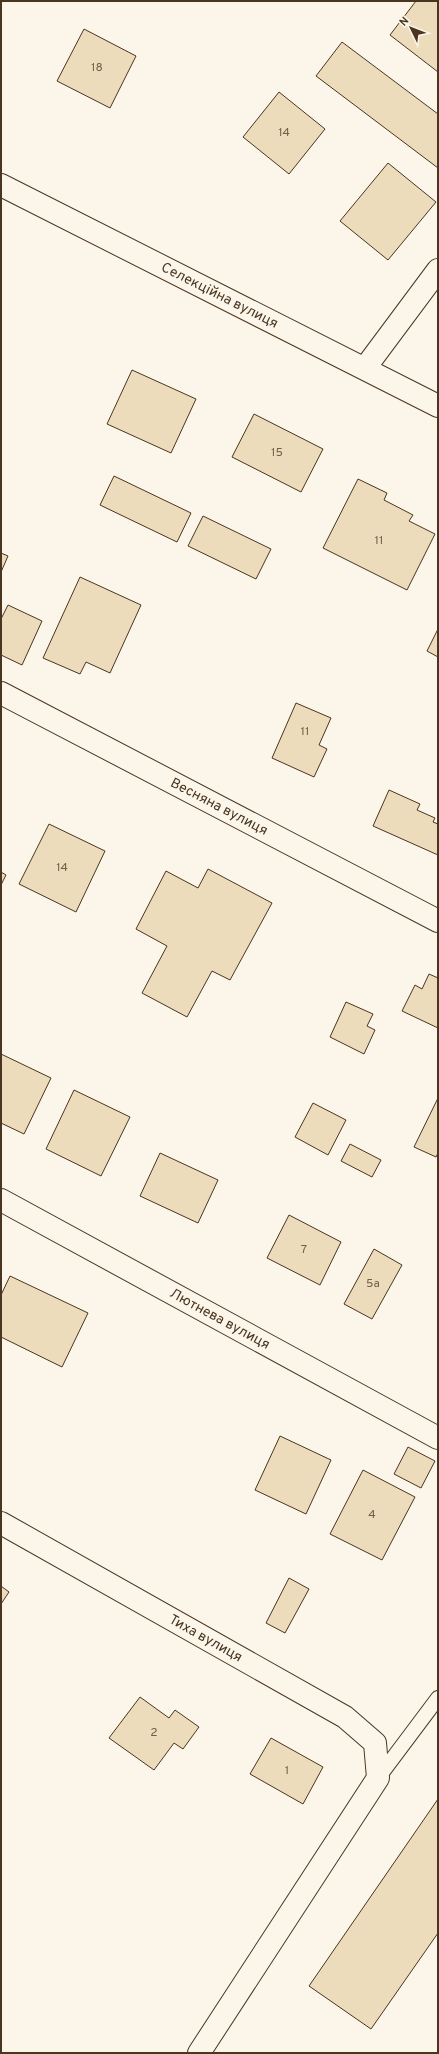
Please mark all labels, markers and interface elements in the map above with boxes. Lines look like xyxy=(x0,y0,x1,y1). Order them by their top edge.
north arrow xyxy=(391,8,431,48)
text: N xyxy=(397,14,412,30)
house number: 18 xyxy=(91,60,103,76)
house number: 14 xyxy=(278,125,290,141)
street label: Селекційна вулиця xyxy=(158,259,281,332)
house number: 15 xyxy=(271,445,283,461)
house number: 11 xyxy=(375,533,383,549)
house number: 11 xyxy=(301,724,309,740)
street label: Весняна вулиця xyxy=(168,774,271,839)
house number: 14 xyxy=(56,860,68,876)
house number: 7 xyxy=(301,1242,307,1258)
house number: 5а xyxy=(366,1276,380,1292)
street label: Лютнева вулиця xyxy=(167,1285,273,1353)
house number: 4 xyxy=(368,1507,376,1523)
street label: Тиха вулиця xyxy=(166,1611,245,1666)
house number: 2 xyxy=(150,1725,158,1741)
house number: 1 xyxy=(285,1763,289,1779)

